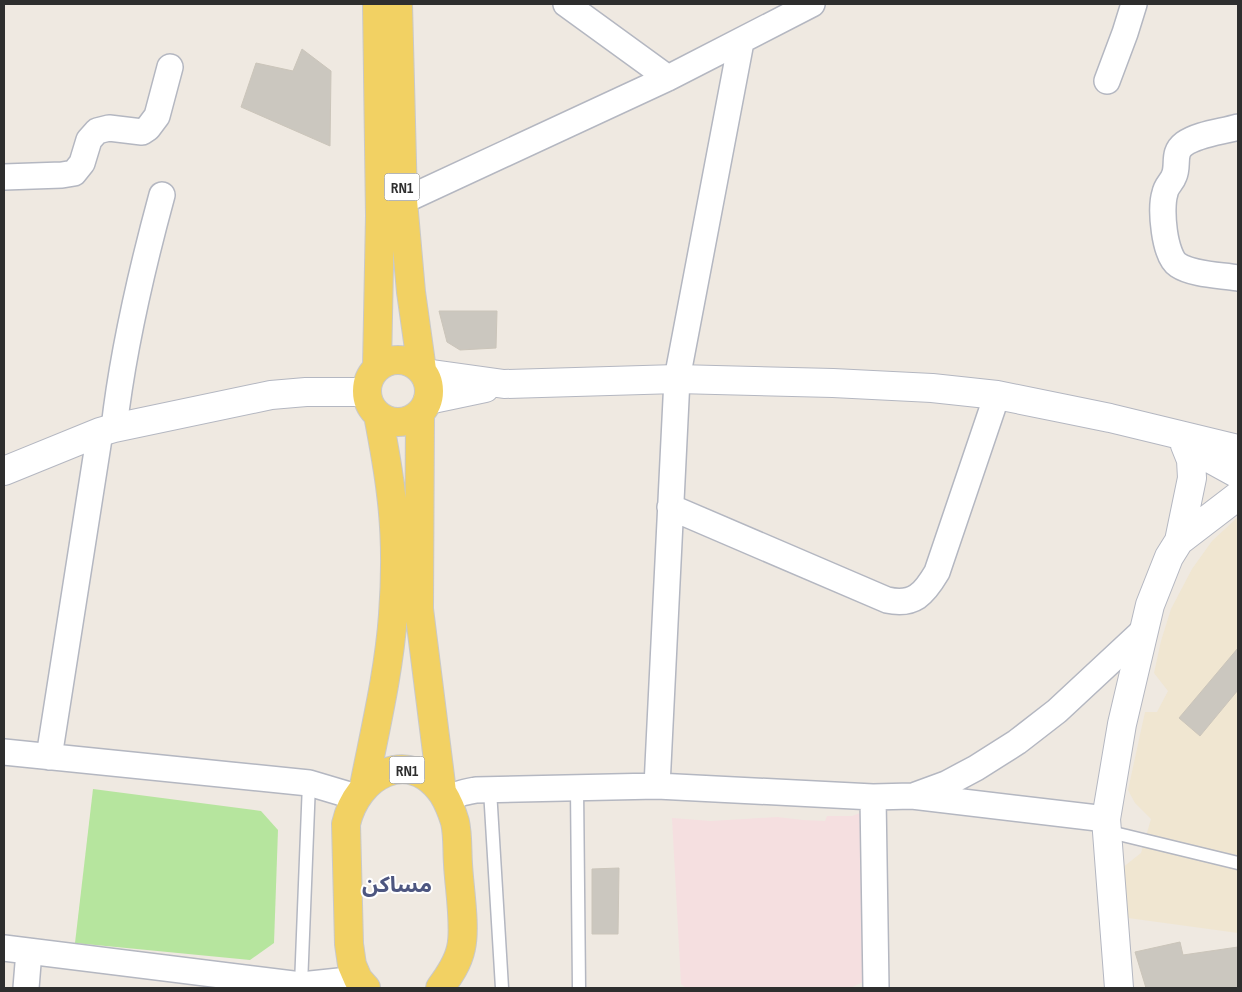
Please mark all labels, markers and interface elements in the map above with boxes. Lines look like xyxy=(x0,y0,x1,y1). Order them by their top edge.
road number: RN1 xyxy=(384,173,420,200)
road number: RN1 xyxy=(390,756,424,784)
district label: مساكن xyxy=(362,872,432,899)

